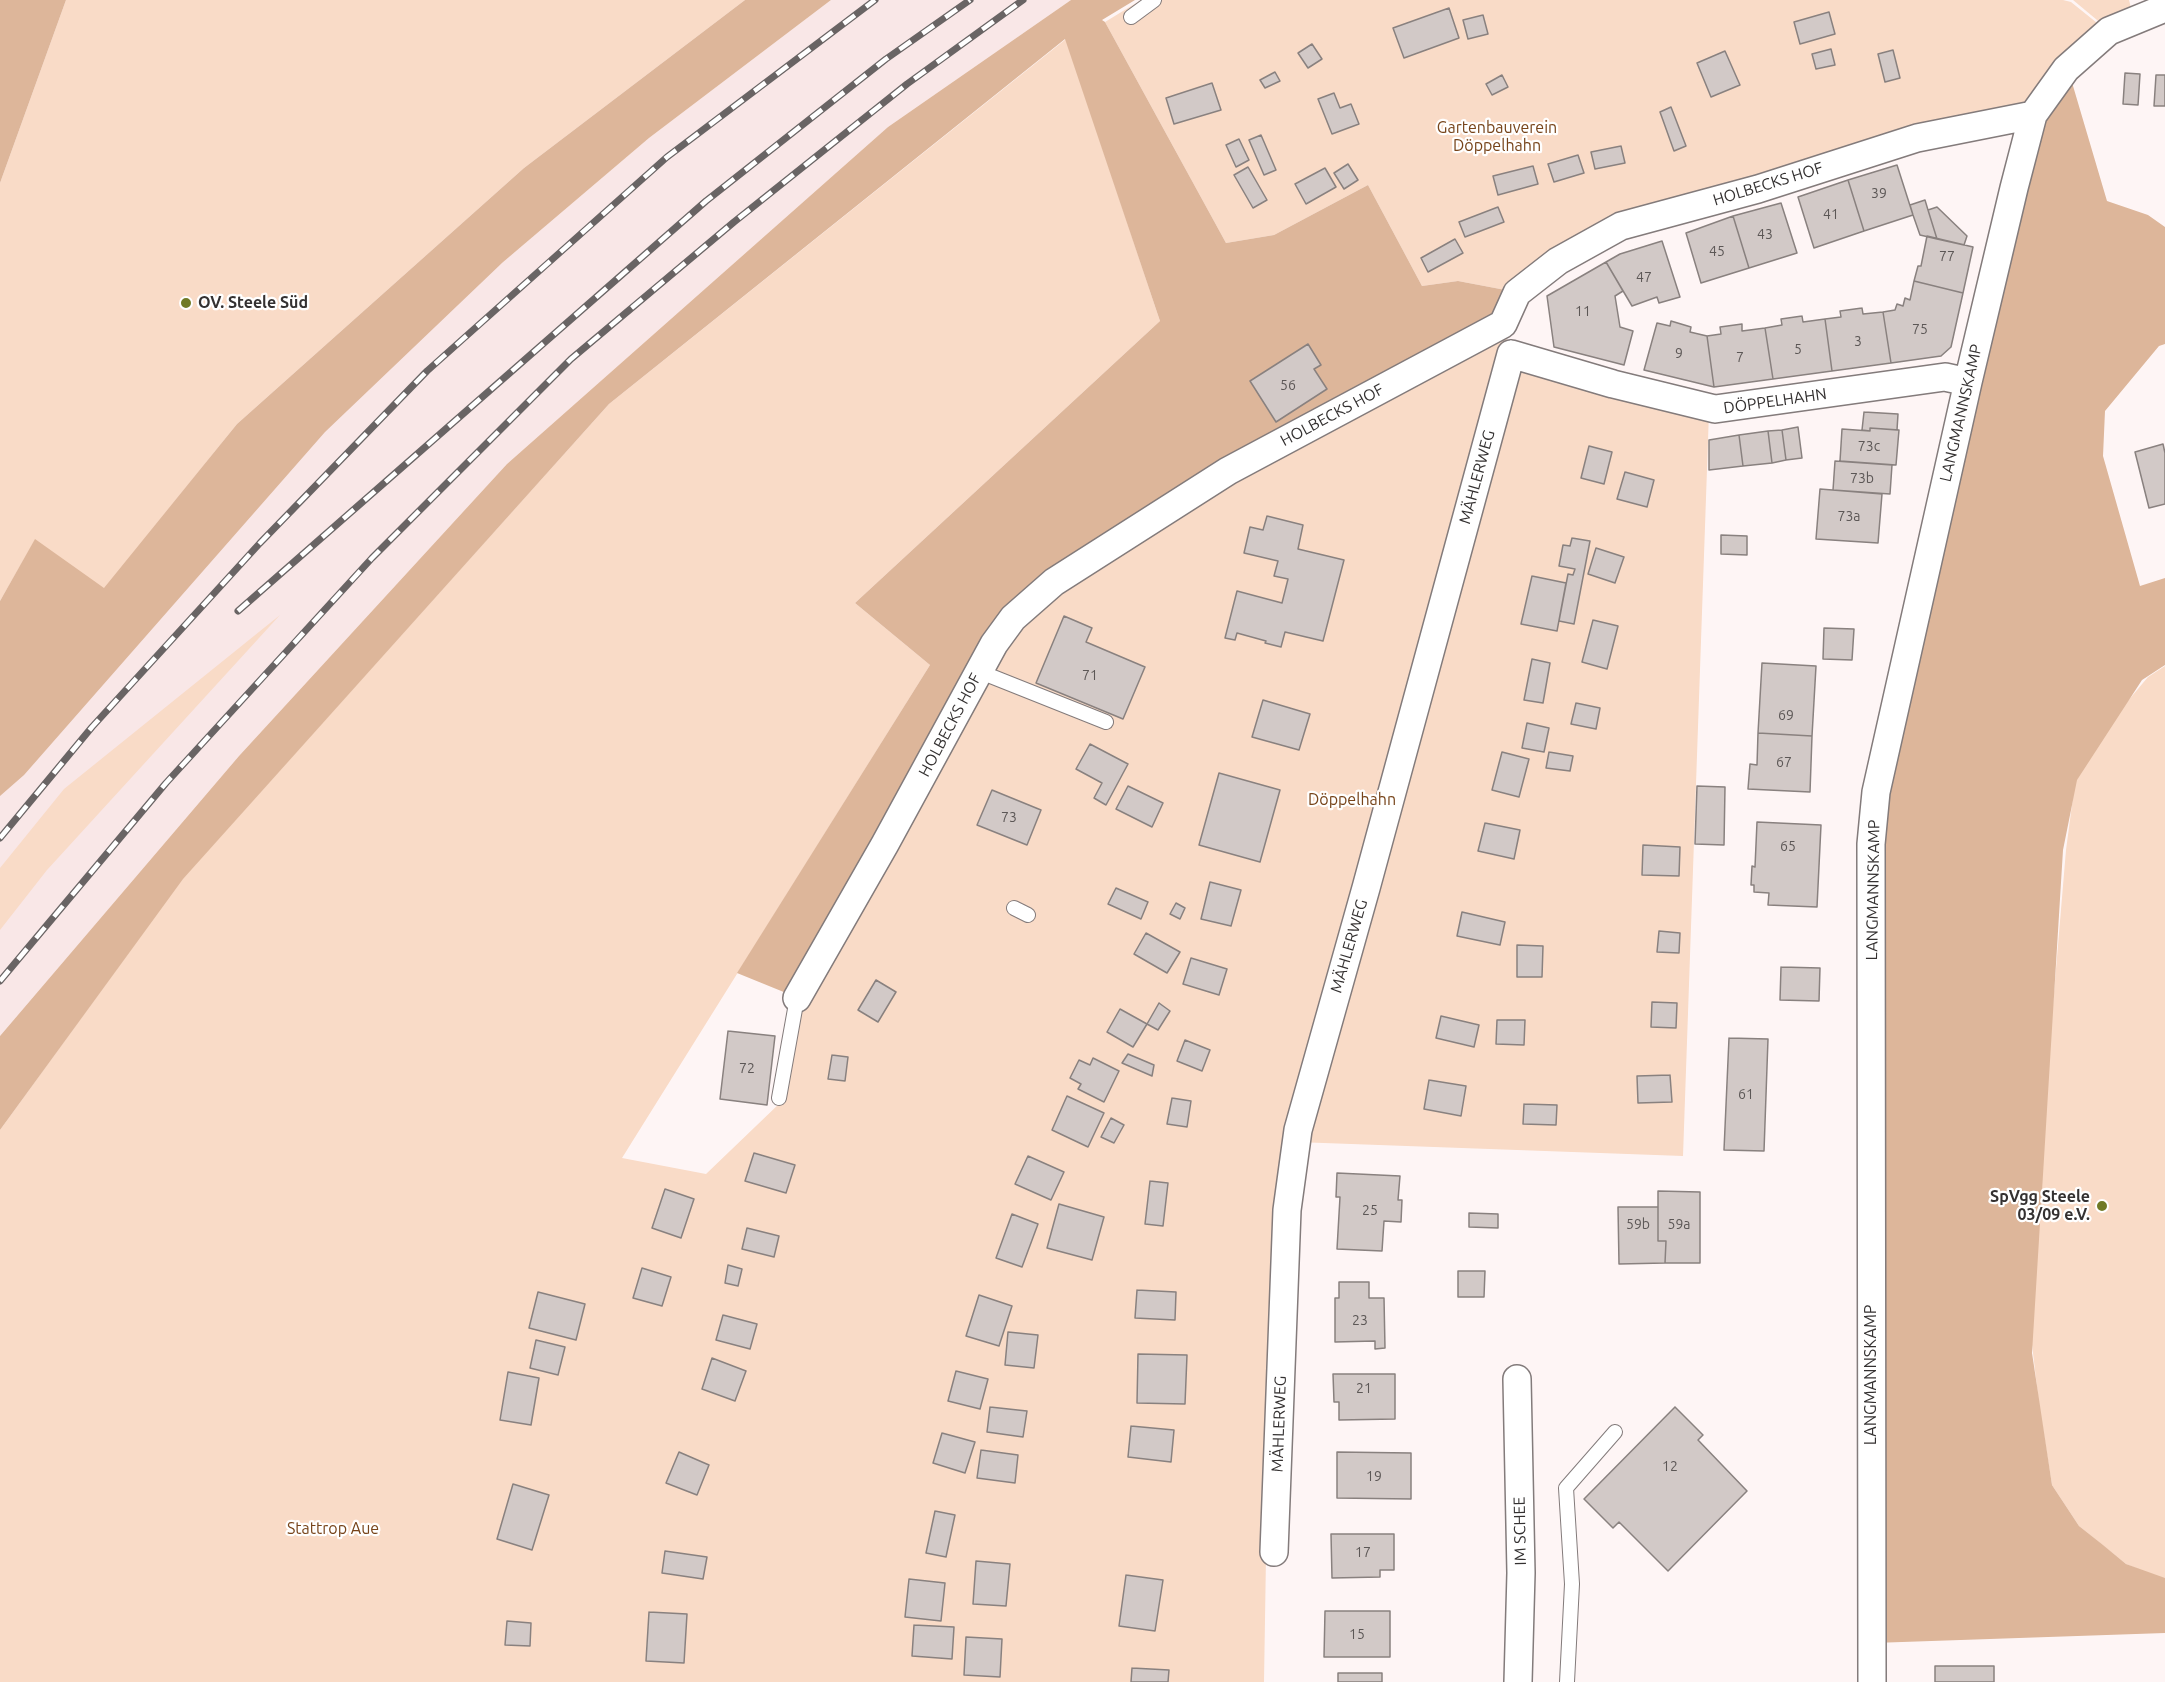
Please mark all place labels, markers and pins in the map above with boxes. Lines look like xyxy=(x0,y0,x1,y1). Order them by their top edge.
place label: OV. Steele Süd xyxy=(198,293,308,313)
marker: OV. Steele Süd xyxy=(179,296,193,310)
place label: SpVgg Steele 03/09 e.V. xyxy=(1990,1187,2090,1225)
marker: SpVgg Steele 03/09 e.V. xyxy=(2095,1199,2109,1213)

